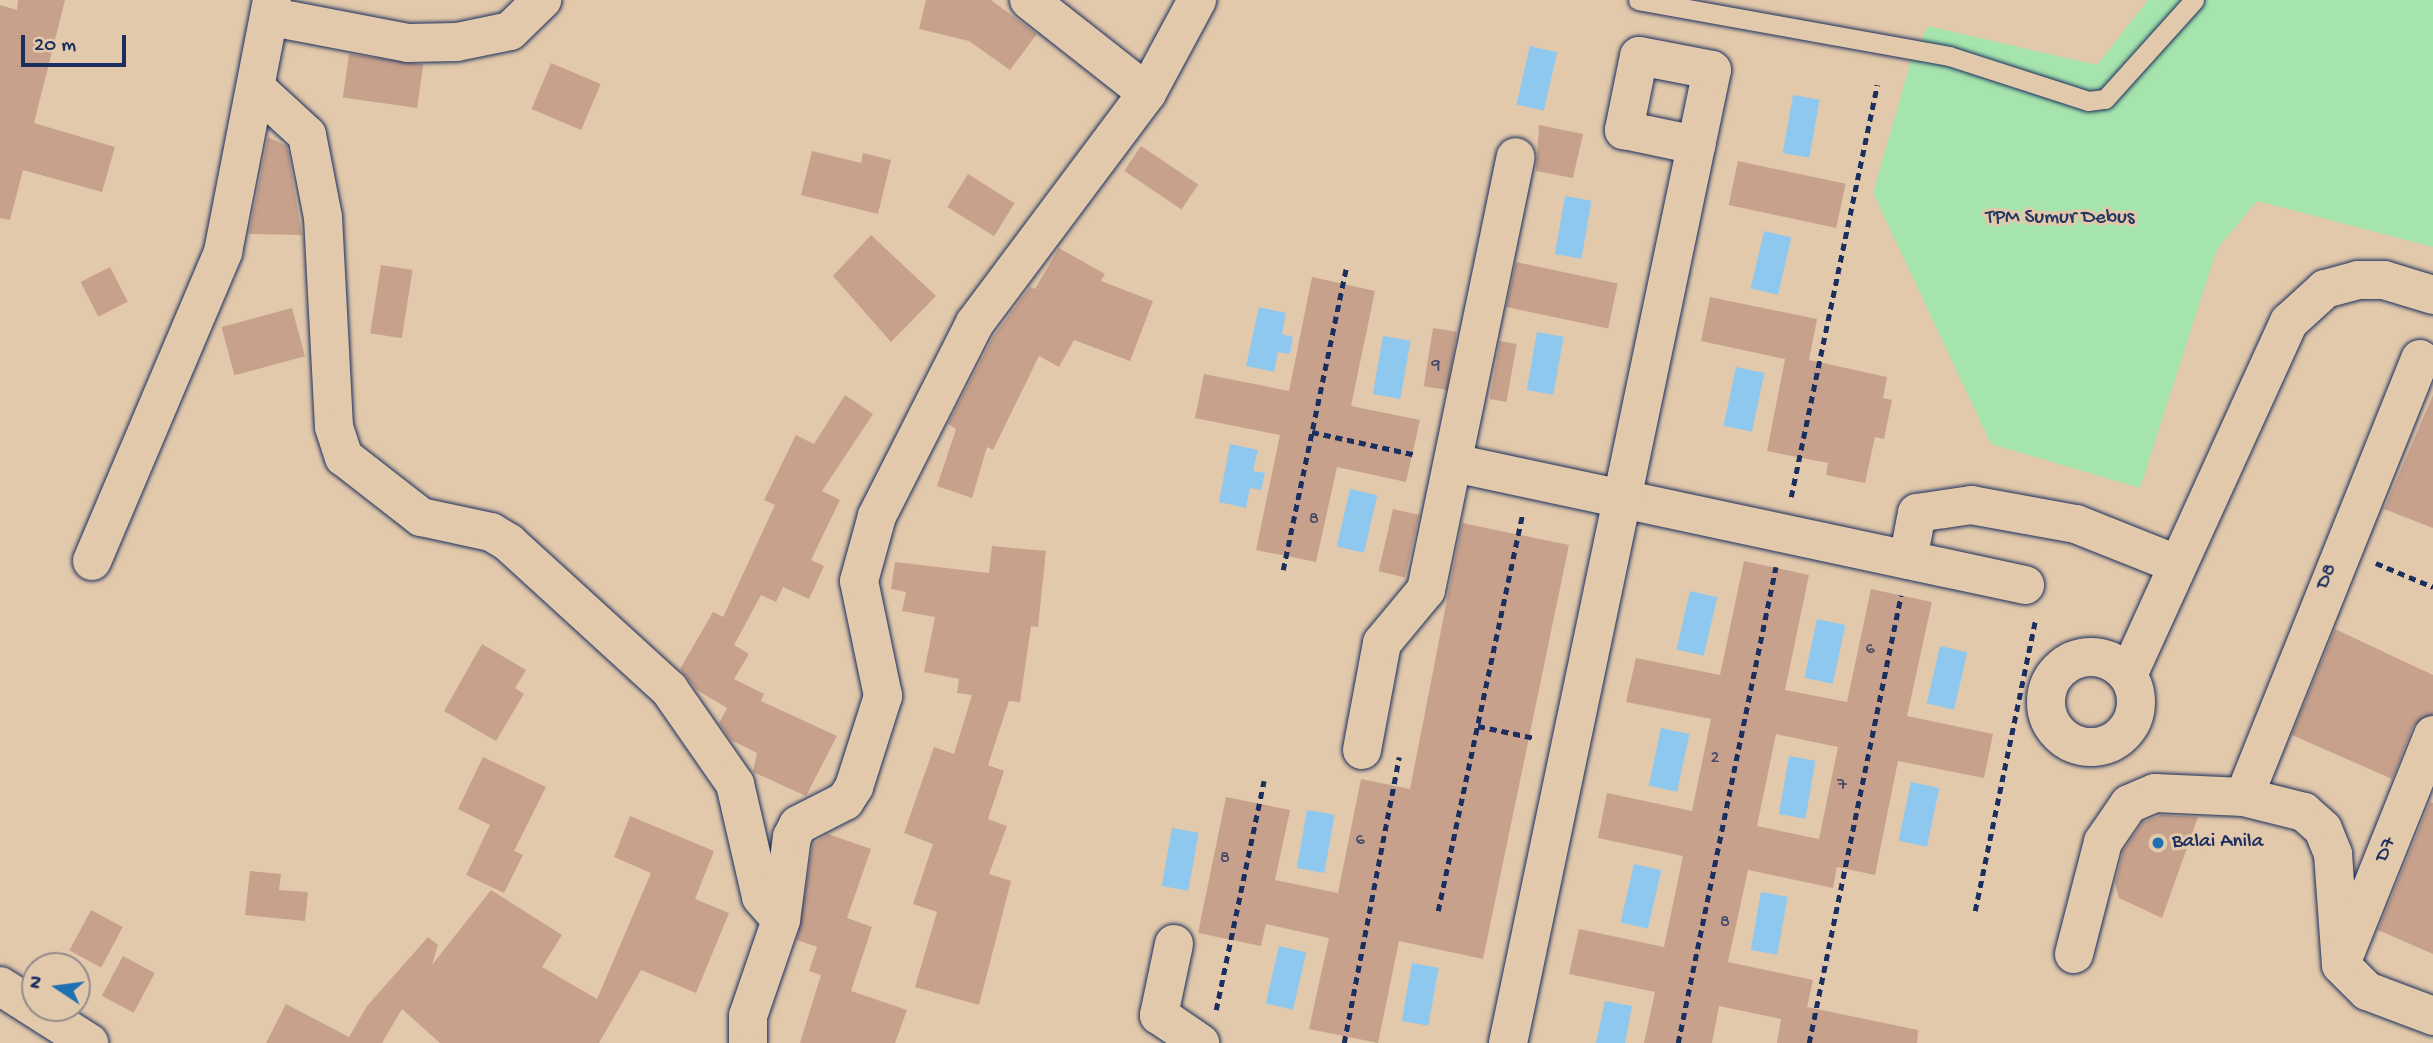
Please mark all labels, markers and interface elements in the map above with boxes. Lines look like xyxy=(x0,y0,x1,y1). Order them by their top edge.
scale bar xyxy=(24,21,130,65)
text: 20 m xyxy=(34,34,76,59)
park label: TPM Sumur Debus xyxy=(1985,206,2135,232)
house number: 9 xyxy=(1431,355,1441,377)
house number: 8 xyxy=(1309,509,1319,531)
street label: D8 xyxy=(2312,561,2344,593)
house number: 6 xyxy=(1865,639,1875,661)
house number: 2 xyxy=(1711,748,1719,770)
house number: 7 xyxy=(1837,775,1847,797)
house number: 6 xyxy=(1355,830,1365,852)
place label: Balai Anila xyxy=(2172,830,2263,856)
street label: D7 xyxy=(2371,834,2403,866)
marker: Balai Anila xyxy=(2150,835,2166,851)
house number: 8 xyxy=(1220,848,1230,870)
house number: 8 xyxy=(1720,912,1730,934)
north arrow xyxy=(21,952,91,1022)
text: N xyxy=(24,974,50,991)

